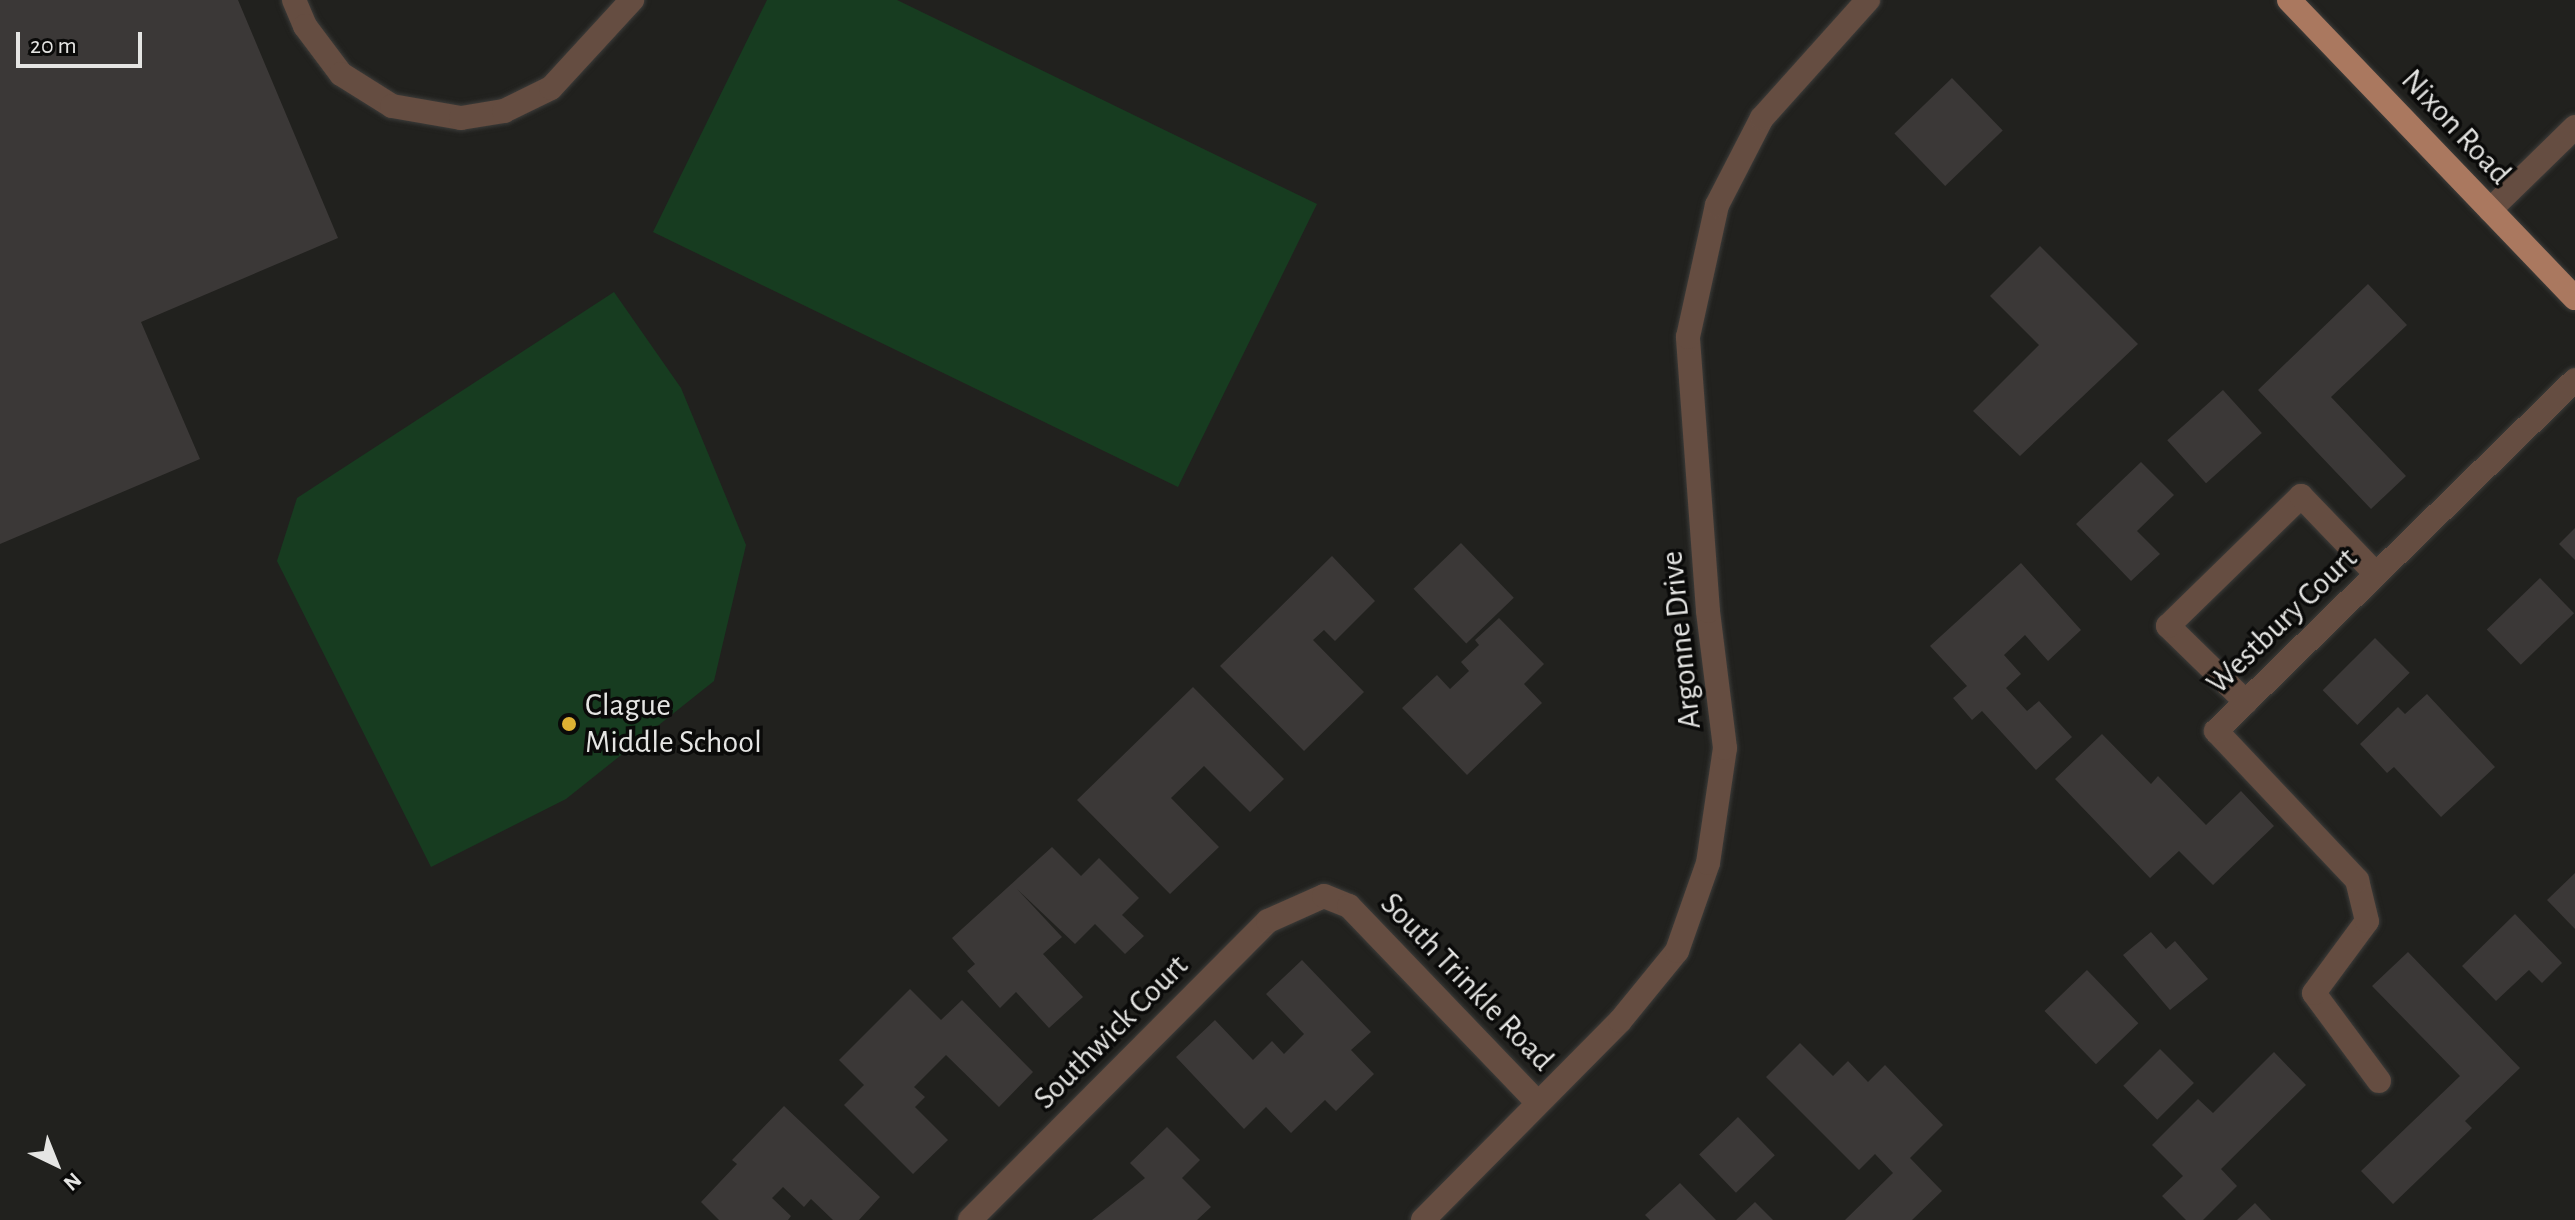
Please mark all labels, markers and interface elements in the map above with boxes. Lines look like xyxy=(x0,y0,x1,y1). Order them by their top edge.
scale bar xyxy=(20,16,146,66)
text: 20 m xyxy=(30,34,77,58)
street label: Nixon Road xyxy=(2393,61,2519,193)
street label: Westbury Court xyxy=(2199,540,2365,702)
street label: Argonne Drive xyxy=(1653,549,1709,731)
place label: Clague Middle School xyxy=(585,687,762,762)
marker: Clague Middle School xyxy=(560,715,578,733)
street label: South Trinkle Road xyxy=(1372,885,1562,1079)
street label: Southwick Court xyxy=(1026,947,1196,1117)
north arrow xyxy=(16,1124,96,1204)
text: N xyxy=(59,1168,85,1195)

